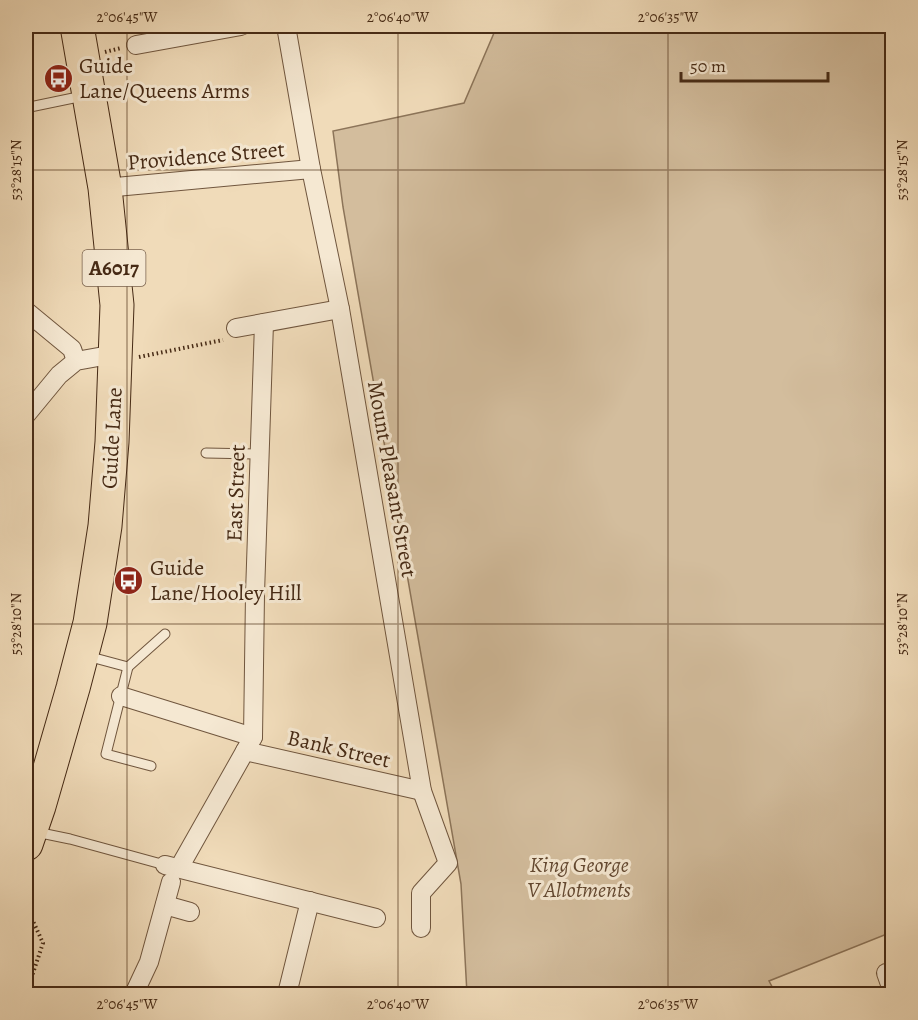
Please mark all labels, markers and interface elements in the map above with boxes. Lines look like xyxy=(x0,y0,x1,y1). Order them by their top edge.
text: 2°06'45"W xyxy=(97,7,157,27)
text: 2°06'40"W xyxy=(367,7,429,27)
text: 2°06'35"W xyxy=(638,7,698,27)
scale bar xyxy=(681,45,828,83)
place label: Guide Lane/Queens Arms xyxy=(79,51,250,106)
text: 50 m xyxy=(690,54,726,78)
bus stop icon: Guide Lane/Queens Arms xyxy=(42,62,74,94)
street label: Providence Street xyxy=(126,134,286,178)
text: 53°28'15"N xyxy=(6,139,26,201)
text: 53°28'15"N xyxy=(892,139,912,201)
road number: A6017 xyxy=(82,250,146,286)
street label: Mount Pleasant Street xyxy=(360,378,424,580)
street label: Guide Lane xyxy=(94,386,130,490)
street label: East Street xyxy=(219,444,253,542)
place label: Guide Lane/Hooley Hill xyxy=(150,553,301,608)
bus stop icon: Guide Lane/Hooley Hill xyxy=(113,564,145,596)
text: 53°28'10"N xyxy=(6,592,26,655)
text: 53°28'10"N xyxy=(892,592,912,655)
street label: Bank Street xyxy=(284,723,393,775)
park label: King George V Allotments xyxy=(527,850,631,905)
text: 2°06'45"W xyxy=(97,994,157,1014)
text: 2°06'40"W xyxy=(367,994,429,1014)
text: 2°06'35"W xyxy=(638,994,698,1014)

